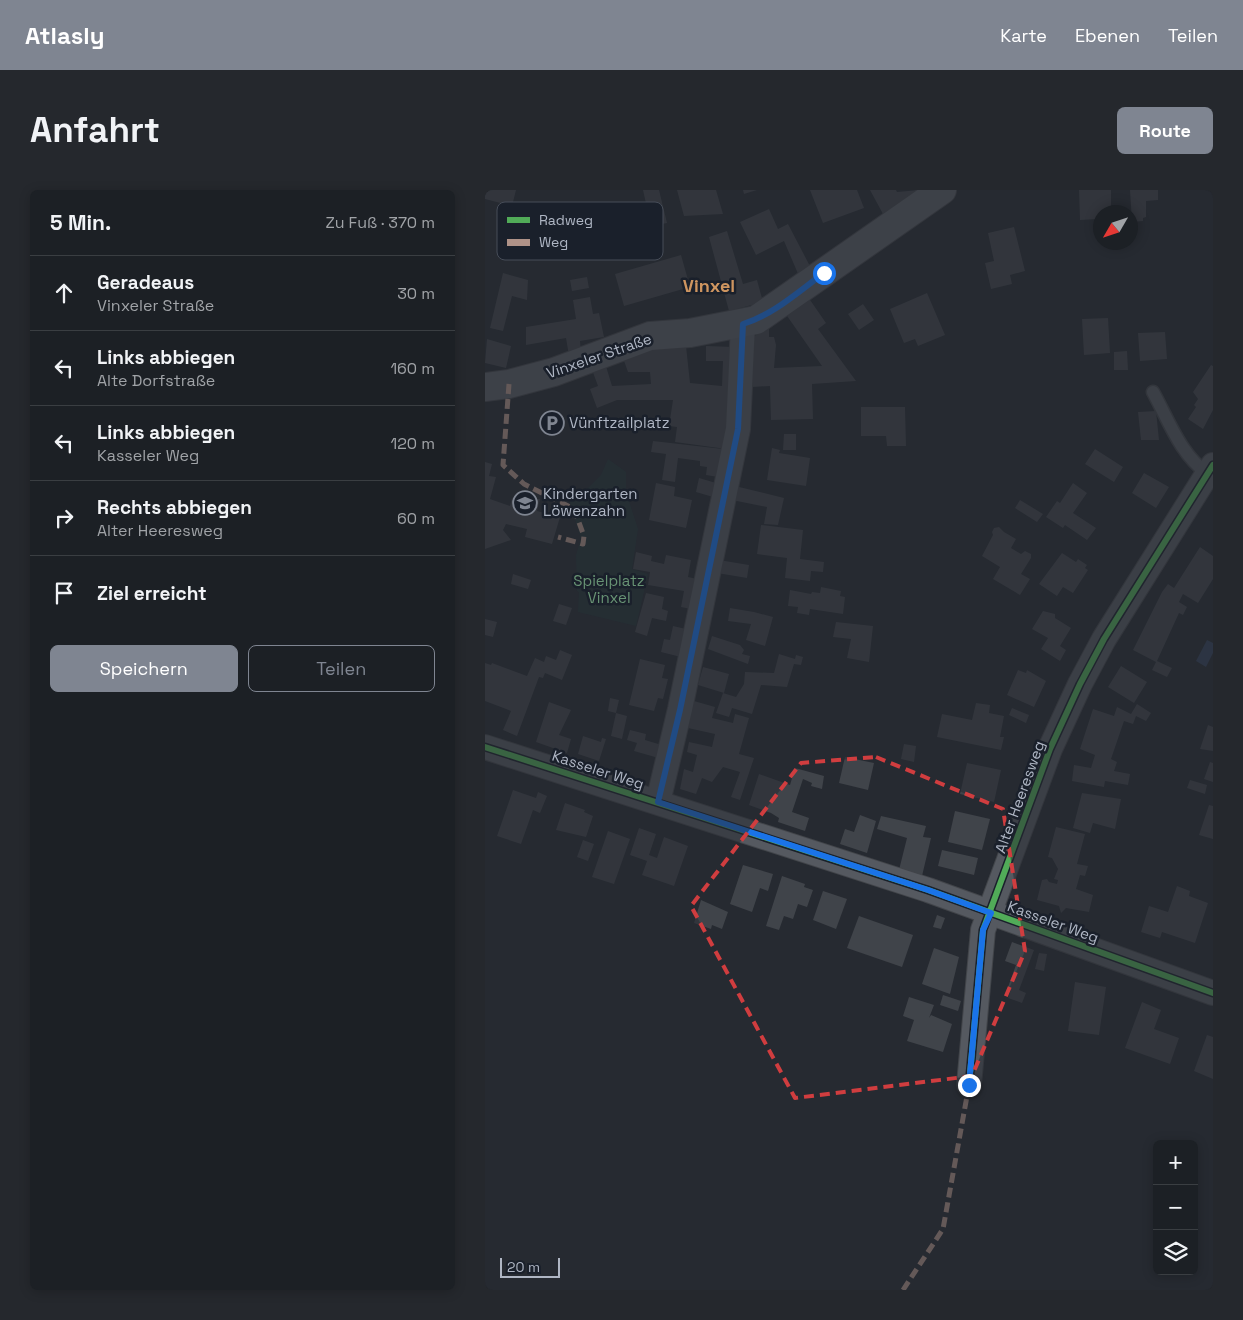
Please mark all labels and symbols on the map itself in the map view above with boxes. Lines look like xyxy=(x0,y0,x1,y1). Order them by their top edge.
legend xyxy=(497,202,663,260)
north arrow xyxy=(1093,205,1138,250)
text: Radweg xyxy=(539,211,593,229)
text: Weg xyxy=(539,233,568,251)
route start xyxy=(813,262,836,285)
district label: Vinxel xyxy=(683,274,735,297)
street label: Vinxeler Straße xyxy=(544,329,654,382)
parking icon: Vünftzailplatz xyxy=(539,410,565,436)
place label: Vünftzailplatz xyxy=(569,413,670,432)
place label: Kindergarten Löwenzahn xyxy=(543,484,638,520)
school or university icon: Kindergarten Löwenzahn xyxy=(512,490,538,516)
park label: Spielplatz Vinxel xyxy=(573,571,645,607)
street label: Alter Heeresweg xyxy=(990,738,1049,856)
street label: Kasseler Weg xyxy=(550,746,647,793)
street label: Kasseler Weg xyxy=(1005,896,1101,947)
route end xyxy=(958,1074,981,1097)
scale bar xyxy=(500,1255,560,1278)

